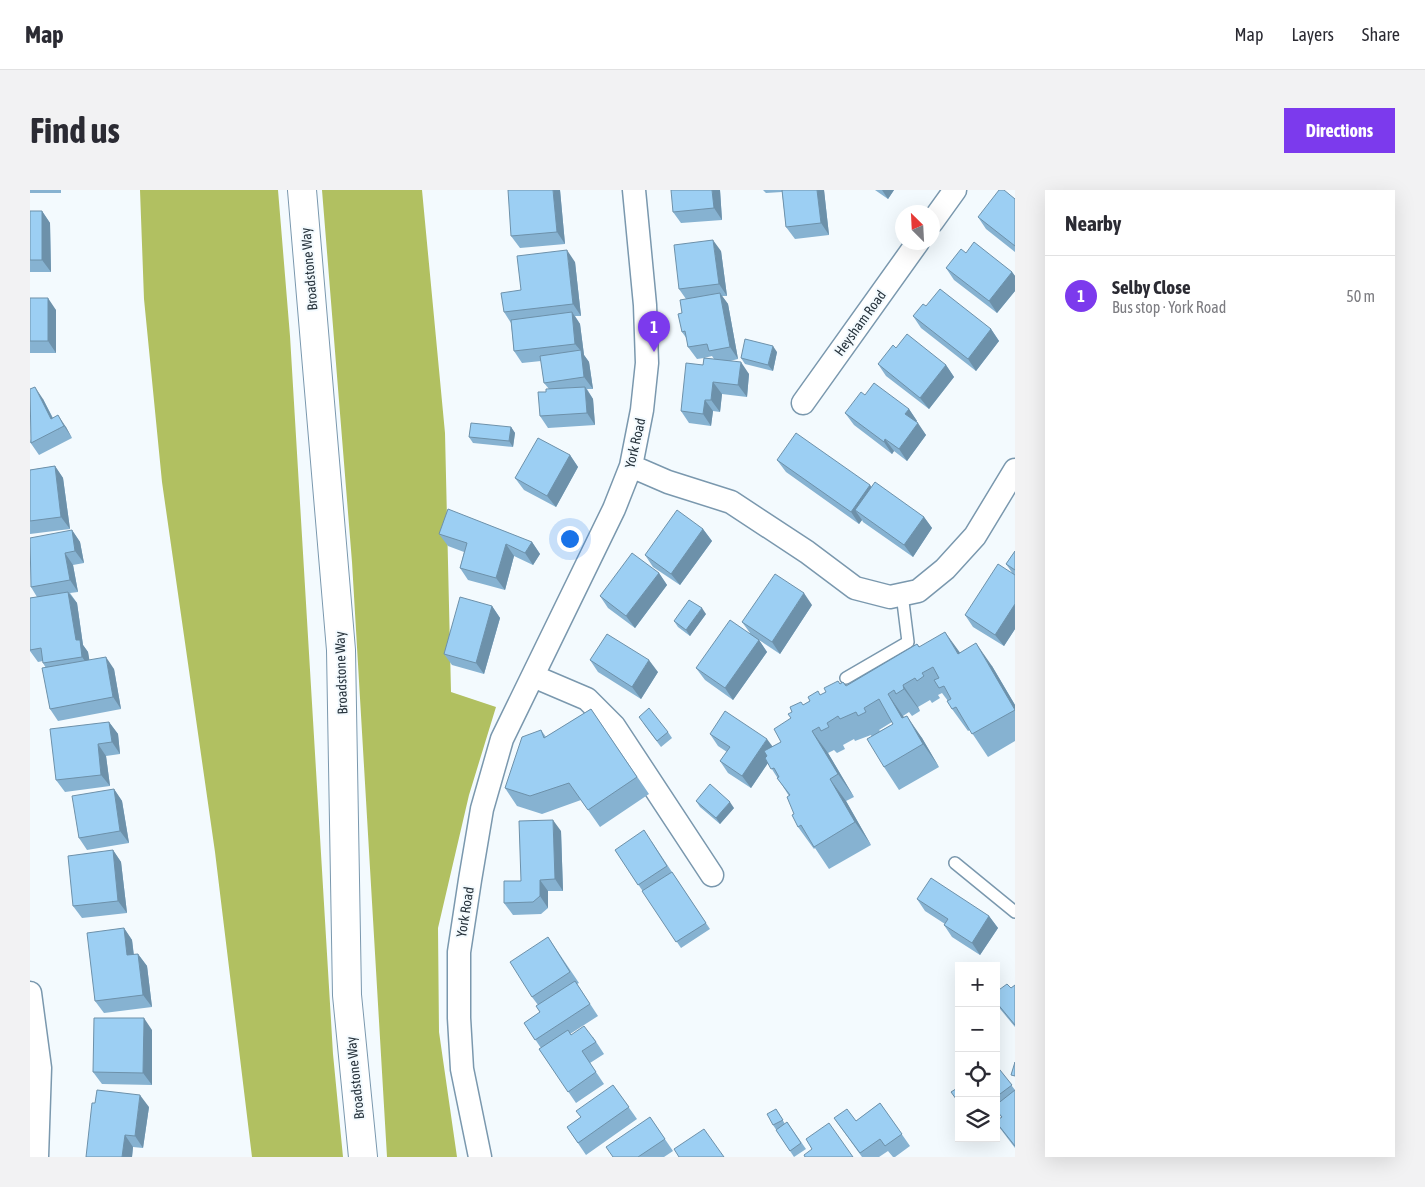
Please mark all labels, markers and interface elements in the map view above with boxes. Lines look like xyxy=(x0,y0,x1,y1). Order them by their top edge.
text: Map xyxy=(25,21,64,48)
text: Map xyxy=(1234,24,1263,45)
text: Layers xyxy=(1291,24,1334,45)
text: Share xyxy=(1362,24,1400,45)
button: Directions xyxy=(1284,108,1395,153)
text: Find us xyxy=(30,110,120,150)
north arrow xyxy=(895,205,940,250)
text: Nearby xyxy=(1065,211,1121,235)
street label: Broadstone Way xyxy=(297,227,321,311)
text: Selby Close xyxy=(1112,276,1191,298)
street label: Heysham Road xyxy=(831,287,889,359)
text: 1 xyxy=(1077,287,1085,305)
text: 50 m xyxy=(1346,287,1375,305)
text: Bus stop · York Road xyxy=(1112,298,1226,316)
pin: 1 xyxy=(638,311,670,352)
street label: York Road xyxy=(621,416,649,470)
your location xyxy=(557,526,583,552)
street label: Broadstone Way xyxy=(332,631,350,715)
street label: York Road xyxy=(453,886,477,938)
map controls xyxy=(955,962,1000,1142)
button: + xyxy=(955,962,1000,1007)
button: − xyxy=(955,1007,1000,1052)
street label: Broadstone Way xyxy=(343,1036,367,1120)
button: locate xyxy=(955,1052,1000,1097)
button: layers xyxy=(955,1097,1000,1142)

